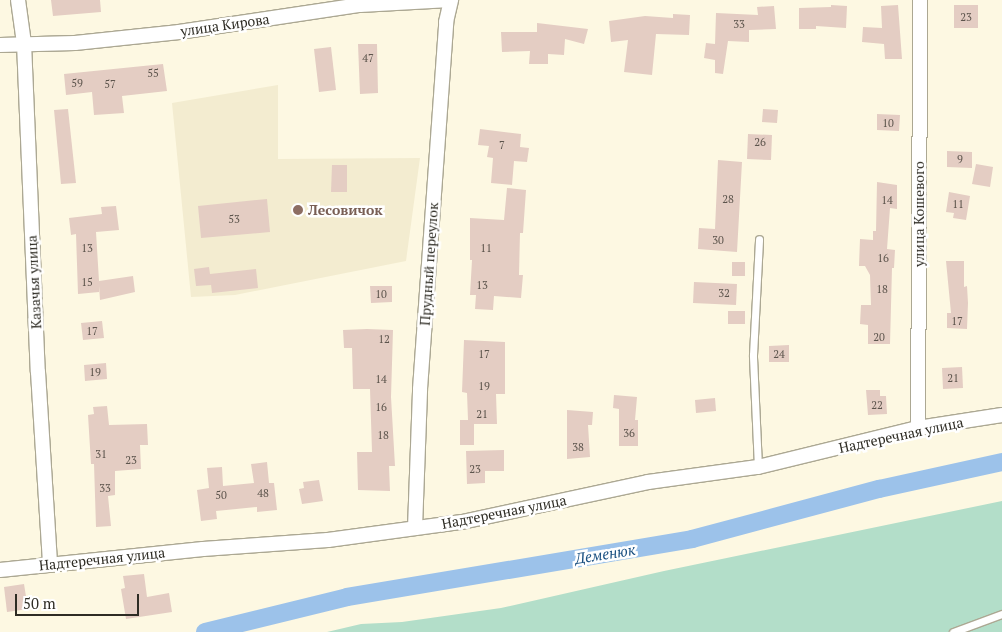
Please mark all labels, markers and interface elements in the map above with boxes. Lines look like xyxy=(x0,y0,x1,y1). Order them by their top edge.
street label: улица Кирова xyxy=(179,10,271,40)
house number: 23 xyxy=(960,10,972,24)
house number: 33 xyxy=(733,17,745,31)
house number: 47 xyxy=(362,51,374,65)
house number: 55 xyxy=(147,66,159,80)
house number: 59 xyxy=(71,76,83,90)
house number: 57 xyxy=(104,77,116,91)
house number: 10 xyxy=(882,116,894,130)
house number: 26 xyxy=(754,135,766,149)
house number: 7 xyxy=(499,138,505,152)
house number: 9 xyxy=(957,152,963,166)
street label: улица Кошевого xyxy=(911,161,927,267)
house number: 28 xyxy=(722,192,734,206)
house number: 14 xyxy=(881,193,893,207)
house number: 11 xyxy=(952,197,964,211)
place label: Лесовичок xyxy=(308,202,383,218)
street label: Прудный переулок xyxy=(416,202,442,326)
marker: Лесовичок xyxy=(292,204,304,216)
house number: 53 xyxy=(228,212,240,226)
house number: 30 xyxy=(712,233,724,247)
street label: Казачья улица xyxy=(23,235,45,329)
house number: 13 xyxy=(81,241,93,255)
house number: 11 xyxy=(480,241,492,255)
house number: 16 xyxy=(877,251,889,265)
house number: 15 xyxy=(81,275,93,289)
house number: 13 xyxy=(476,278,488,292)
house number: 18 xyxy=(876,282,888,296)
house number: 32 xyxy=(718,286,730,300)
house number: 10 xyxy=(375,287,387,301)
house number: 17 xyxy=(951,314,963,328)
house number: 17 xyxy=(86,324,98,338)
house number: 20 xyxy=(873,330,885,344)
house number: 12 xyxy=(378,332,390,346)
house number: 17 xyxy=(478,347,490,361)
house number: 24 xyxy=(773,347,785,361)
house number: 19 xyxy=(89,365,101,379)
house number: 21 xyxy=(947,371,959,385)
house number: 14 xyxy=(375,372,387,386)
house number: 19 xyxy=(478,379,490,393)
house number: 22 xyxy=(871,398,883,412)
house number: 16 xyxy=(375,400,387,414)
house number: 21 xyxy=(476,407,488,421)
street label: Надтеречная улица xyxy=(837,414,965,456)
house number: 36 xyxy=(623,426,635,440)
house number: 18 xyxy=(377,428,389,442)
house number: 38 xyxy=(572,440,584,454)
house number: 31 xyxy=(95,447,107,461)
house number: 23 xyxy=(125,453,137,467)
house number: 23 xyxy=(469,462,481,476)
house number: 33 xyxy=(99,481,111,495)
house number: 48 xyxy=(257,486,269,500)
house number: 50 xyxy=(215,488,227,502)
street label: Надтеречная улица xyxy=(440,492,568,532)
water label: Деменюк xyxy=(573,540,637,568)
street label: Надтеречная улица xyxy=(38,544,166,574)
scale bar xyxy=(18,584,141,616)
text: 50 m xyxy=(23,593,56,613)

